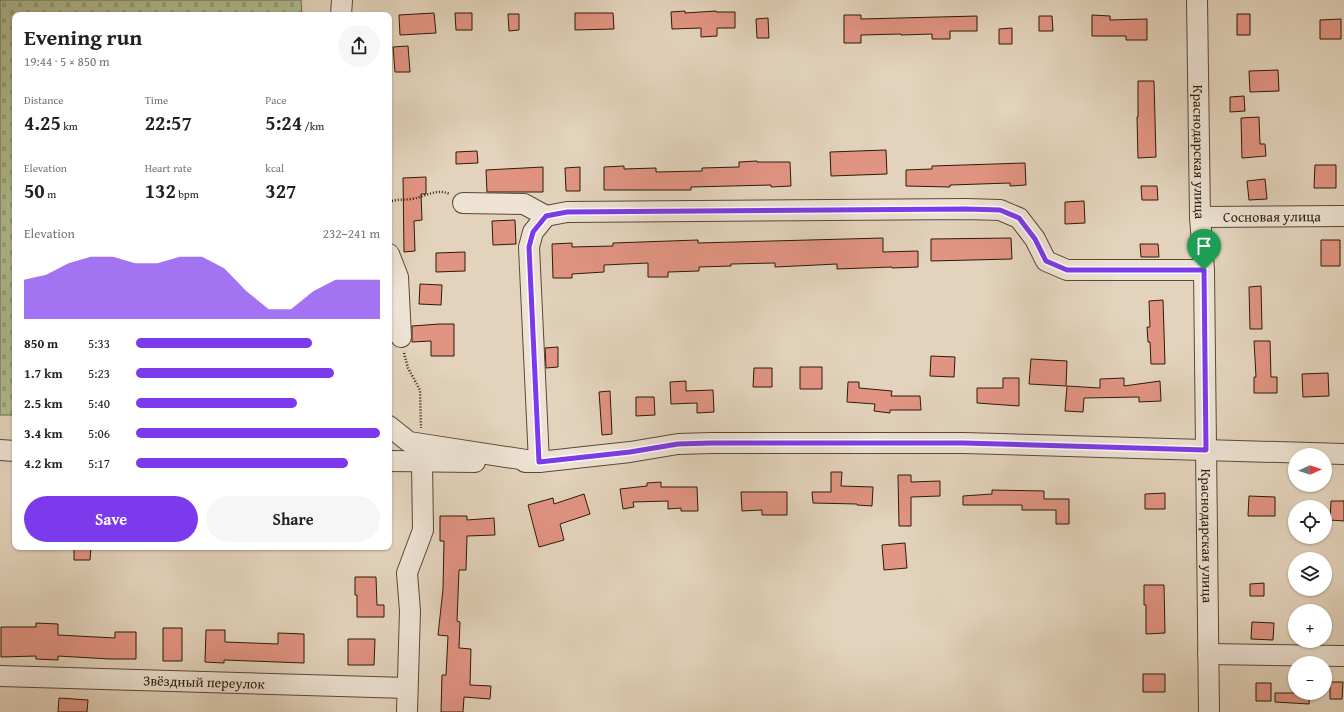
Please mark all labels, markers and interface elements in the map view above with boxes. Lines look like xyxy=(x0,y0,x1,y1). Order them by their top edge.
text: Evening run xyxy=(24,21,142,53)
button: share xyxy=(338,25,380,67)
text: 19:44 · 5 × 850 m xyxy=(24,52,110,71)
street label: Краснодарская улица xyxy=(1188,85,1210,220)
text: Distance xyxy=(24,92,63,108)
text: Time xyxy=(145,92,168,108)
text: Pace xyxy=(265,92,286,108)
text: 4.25 xyxy=(24,108,61,137)
text: 22:57 xyxy=(145,108,192,137)
text: 5:24 xyxy=(265,108,302,137)
text: km xyxy=(61,118,78,134)
text: /km xyxy=(302,118,324,134)
text: Elevation xyxy=(24,160,67,176)
text: Heart rate xyxy=(145,160,192,176)
text: kcal xyxy=(265,160,284,176)
text: 50 xyxy=(24,176,45,205)
text: 132 xyxy=(145,176,176,205)
text: 327 xyxy=(265,176,296,205)
text: m xyxy=(45,186,56,202)
text: bpm xyxy=(176,186,199,202)
street label: Сосновая улица xyxy=(1223,206,1321,227)
text: Elevation xyxy=(24,224,75,243)
text: 232–241 m xyxy=(323,224,380,243)
pin xyxy=(1187,229,1221,270)
icon: arrive xyxy=(1193,235,1215,257)
text: 850 m xyxy=(24,334,58,353)
text: 5:33 xyxy=(88,334,110,353)
text: 1.7 km xyxy=(24,364,63,383)
text: 5:23 xyxy=(88,364,110,383)
text: 2.5 km xyxy=(24,394,63,413)
text: 5:40 xyxy=(88,394,110,413)
text: 3.4 km xyxy=(24,424,63,443)
text: 5:06 xyxy=(88,424,110,443)
north arrow xyxy=(1288,448,1332,492)
map controls xyxy=(1288,448,1332,700)
text: 4.2 km xyxy=(24,454,63,473)
text: 5:17 xyxy=(88,454,110,473)
street label: Краснодарская улица xyxy=(1196,468,1218,603)
button: Save xyxy=(24,496,198,542)
button: Share xyxy=(206,496,380,542)
button: locate xyxy=(1288,500,1332,544)
button: layers xyxy=(1288,552,1332,596)
button: + xyxy=(1288,604,1332,648)
button: − xyxy=(1288,656,1332,700)
street label: Звёздный переулок xyxy=(143,670,266,694)

